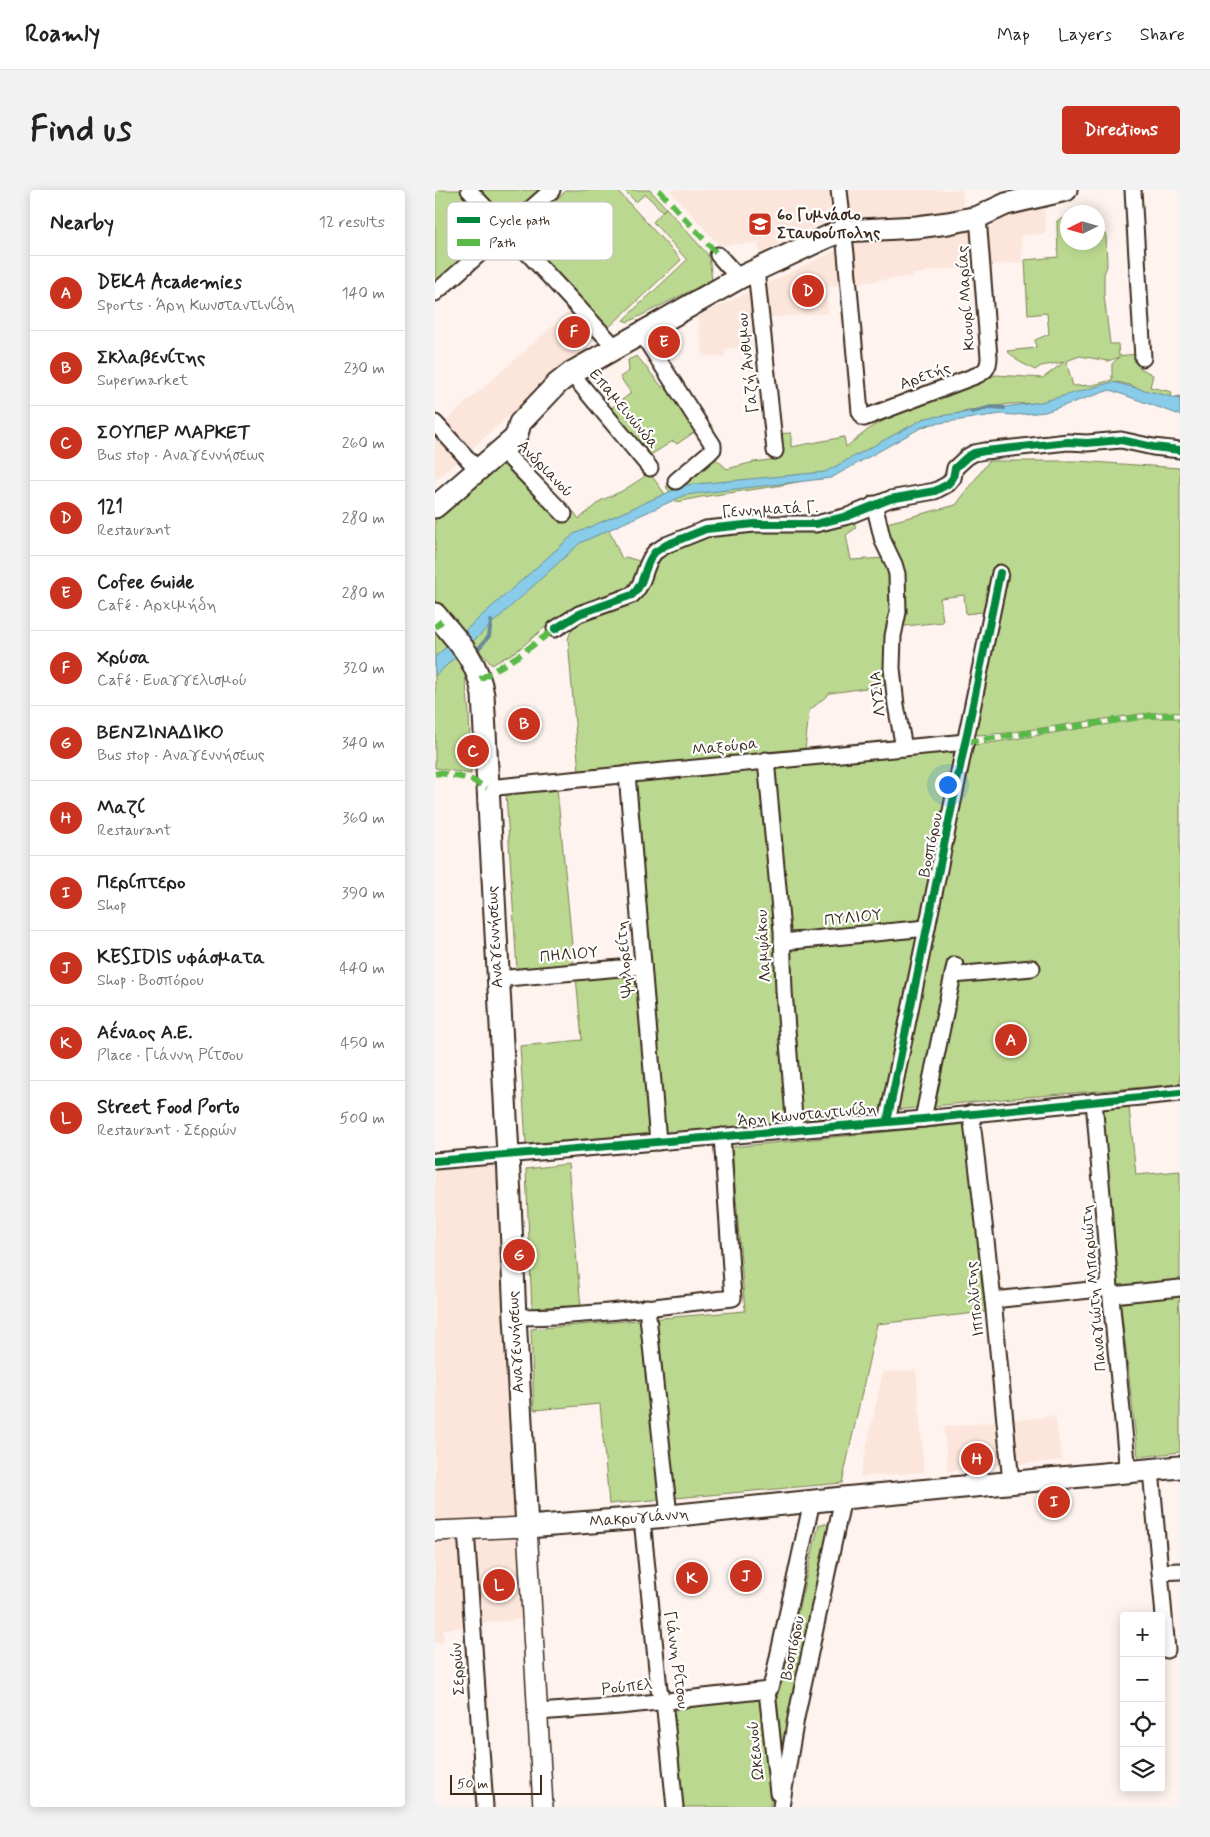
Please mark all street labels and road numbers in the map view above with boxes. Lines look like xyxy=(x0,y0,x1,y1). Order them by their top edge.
street label: Κιουρί Μαρίας xyxy=(952,245,980,351)
street label: Γαζή Άνθιμου xyxy=(732,312,764,414)
street label: Αρετής xyxy=(897,357,953,395)
street label: Επαμεινώνδα xyxy=(584,365,664,453)
street label: Ανδριανού xyxy=(512,436,578,502)
street label: Γεννηματά Γ. xyxy=(721,497,819,523)
street label: ΛΥΣΙΑ xyxy=(865,670,891,718)
street label: Μαξούρα xyxy=(691,733,759,761)
street label: Βοσπόρου xyxy=(914,811,948,879)
street label: Αναγεννήσεως xyxy=(482,885,508,989)
street label: ΠΥΛΙΟΥ xyxy=(823,905,883,931)
street label: Λαμψάκου xyxy=(752,909,776,983)
street label: Ψηλορείτη xyxy=(611,920,639,999)
street label: ΠΗΛΙΟΥ xyxy=(539,942,599,968)
street label: Άρη Κωνσταντινίδη xyxy=(737,1098,877,1132)
street label: Παναγιώτη Μπαριώτη xyxy=(1076,1204,1112,1372)
street label: Ιππολύτης xyxy=(961,1260,989,1338)
street label: Αναγεννήσεως xyxy=(503,1290,529,1394)
street label: Μακρυγιάννη xyxy=(588,1503,690,1533)
street label: Γιάννη Ρίτσου xyxy=(659,1610,693,1710)
street label: Βοσπόρου xyxy=(776,1614,810,1682)
street label: Σερρών xyxy=(446,1642,470,1696)
street label: Ρούπελ xyxy=(600,1674,654,1700)
street label: Ωκεανού xyxy=(742,1720,770,1782)

